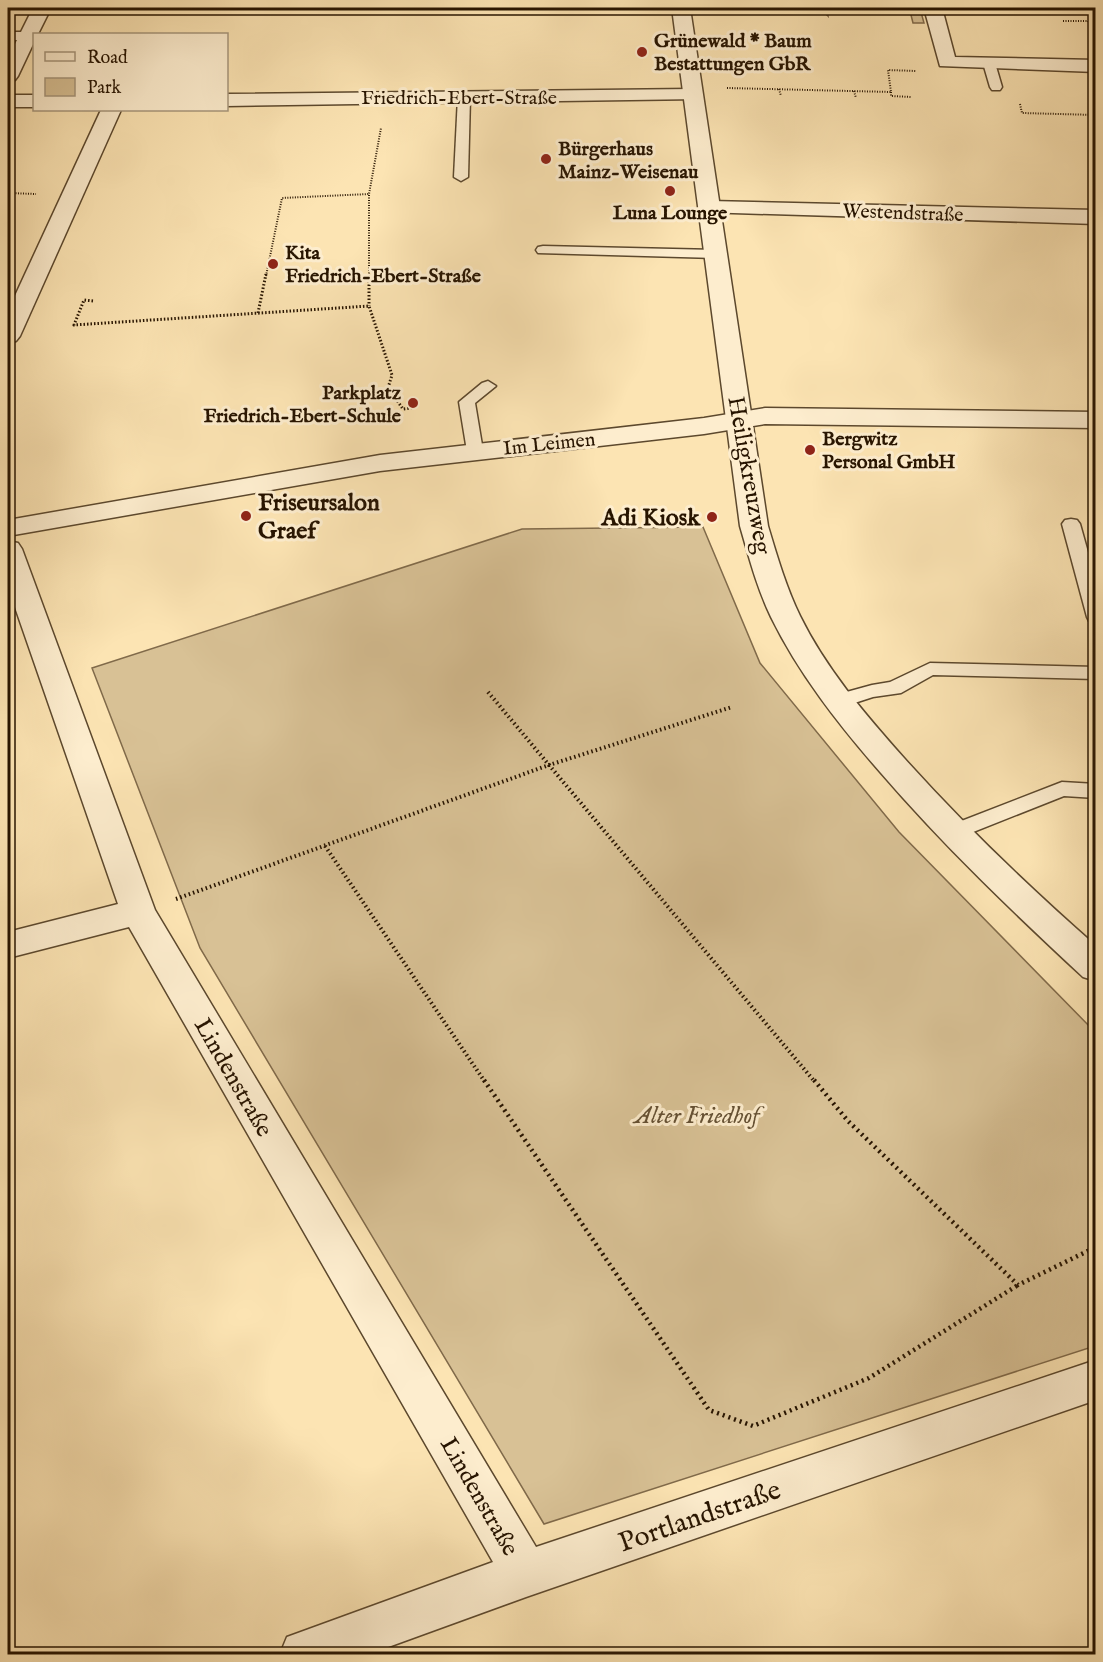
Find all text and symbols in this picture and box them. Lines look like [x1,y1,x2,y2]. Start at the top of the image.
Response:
place label: Grünewald * Baum Bestattungen GbR [654,29,812,77]
legend [33,33,228,111]
marker: Grünewald * Baum Bestattungen GbR [635,45,649,59]
text: Road [87,47,128,70]
text: Park [87,77,122,100]
street label: Friedrich-Ebert-Straße [361,86,557,111]
place label: Bürgerhaus Mainz-Weisenau [558,137,699,185]
marker: Bürgerhaus Mainz-Weisenau [539,152,553,166]
marker: Luna Lounge [663,184,677,198]
street label: Westendstraße [842,199,964,228]
place label: Luna Lounge [613,201,728,226]
place label: Kita Friedrich-Ebert-Straße [285,241,482,289]
marker: Kita Friedrich-Ebert-Straße [266,257,280,271]
place label: Parkplatz Friedrich-Ebert-Schule [203,381,402,429]
street label: Heiligkreuzweg [719,394,778,558]
marker: Parkplatz Friedrich-Ebert-Schule [406,396,420,410]
street label: Im Leimen [502,427,597,462]
place label: Bergwitz Personal GmbH [822,427,956,475]
marker: Bergwitz Personal GmbH [803,443,817,457]
place label: Friseursalon Graef [258,488,380,547]
place label: Adi Kiosk [600,503,701,534]
marker: Friseursalon Graef [239,509,253,523]
marker: Adi Kiosk [705,510,719,524]
street label: Lindenstraße [186,1013,279,1143]
park label: Alter Friedhof [631,1101,765,1132]
street label: Lindenstraße [432,1432,525,1562]
street label: Portlandstraße [614,1473,786,1561]

